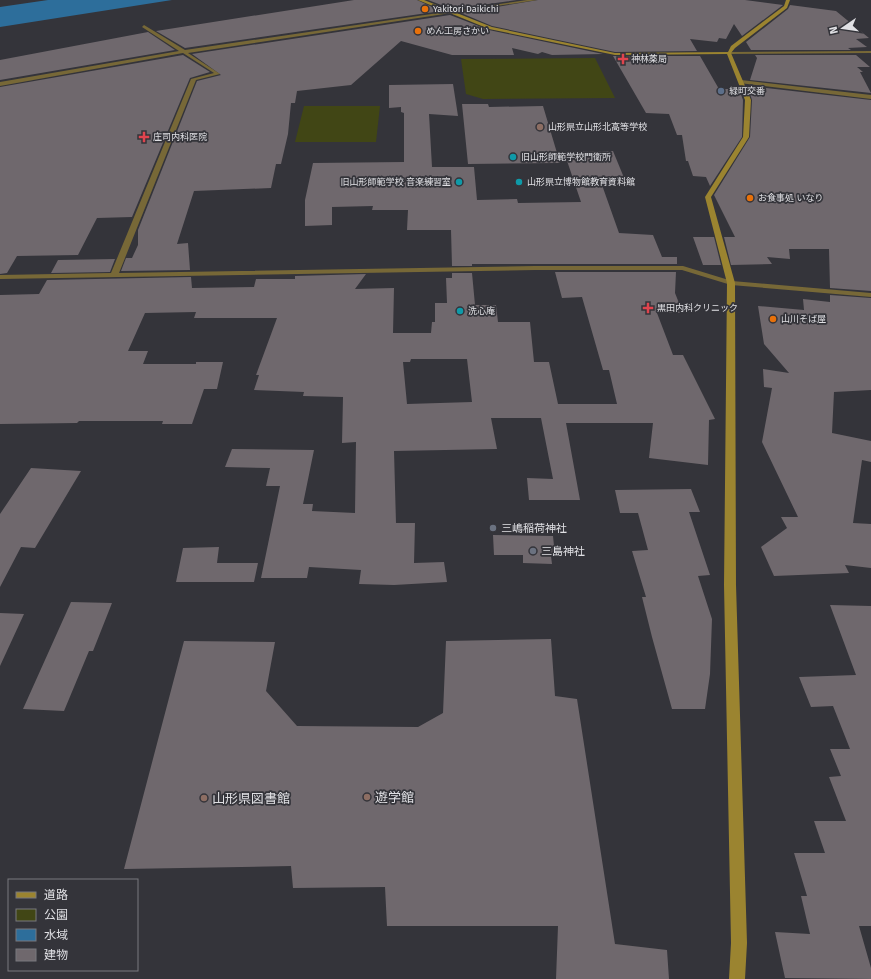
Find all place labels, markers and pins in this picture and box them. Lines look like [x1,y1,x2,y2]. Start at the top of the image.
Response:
marker: Yakitori Daikichi [420,4,430,14]
place label: Yakitori Daikichi [433,4,498,14]
marker: めん工房さかい [413,26,423,36]
place label: めん工房さかい [426,26,489,36]
marker: 神林薬局 [618,54,628,64]
place label: 神林薬局 [631,54,667,64]
marker: 緑町交番 [716,86,726,96]
place label: 緑町交番 [729,86,765,96]
marker: 山形県立山形北高等学校 [535,122,545,132]
place label: 山形県立山形北高等学校 [548,122,647,132]
marker: 庄司内科医院 [138,131,150,143]
place label: 庄司内科医院 [153,132,207,142]
marker: 旧山形師範学校門衛所 [508,152,518,162]
place label: 旧山形師範学校門衛所 [521,152,611,162]
place label: 山形県立博物館教育資料館 [527,176,635,187]
place label: 旧山形師範学校 音楽練習室 [341,177,451,187]
marker: 旧山形師範学校 音楽練習室 [454,177,464,187]
marker: 山形県立博物館教育資料館 [514,177,524,187]
marker: お食事処 いなり [745,193,755,203]
place label: お食事処 いなり [758,193,823,203]
marker: 黒田内科クリニック [642,302,654,314]
place label: 黒田内科クリニック [657,303,738,313]
marker: 洗心庵 [455,306,465,316]
place label: 洗心庵 [468,306,495,316]
marker: 山川そば屋 [768,314,778,324]
place label: 山川そば屋 [781,314,826,324]
place label: 三嶋稲荷神社 [501,522,567,535]
marker: 三嶋稲荷神社 [488,523,498,533]
place label: 三島神社 [541,545,585,558]
marker: 三島神社 [528,546,538,556]
place label: 遊学館 [375,790,414,805]
place label: 山形県図書館 [212,791,290,806]
marker: 遊学館 [362,792,372,802]
marker: 山形県図書館 [199,793,209,803]

